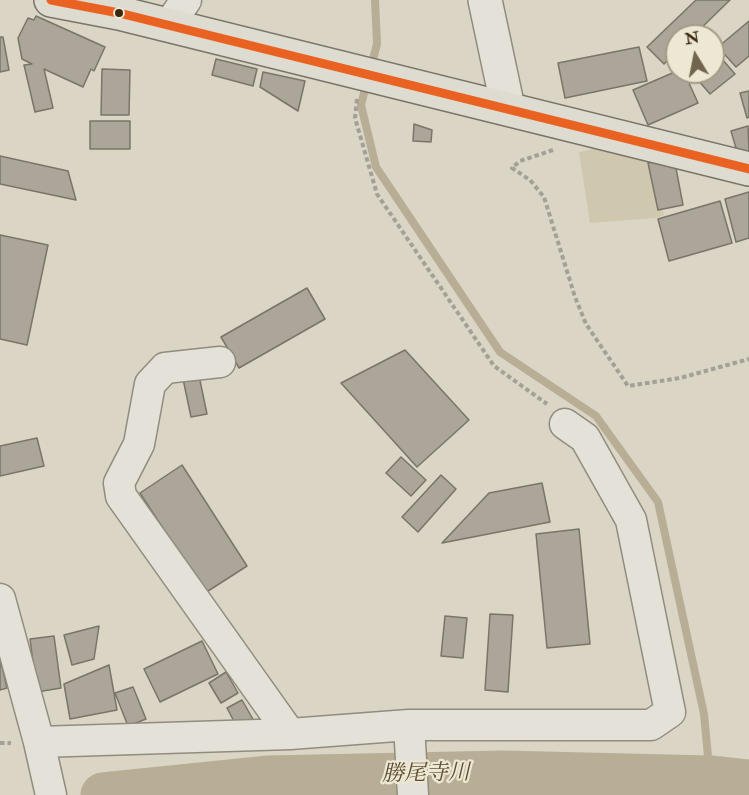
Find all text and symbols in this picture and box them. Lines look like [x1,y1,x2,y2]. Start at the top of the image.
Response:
unlabelled marker [113,7,125,19]
north arrow [665,24,725,84]
text: N [683,27,701,49]
water label: 勝尾寺川 [382,761,470,789]

